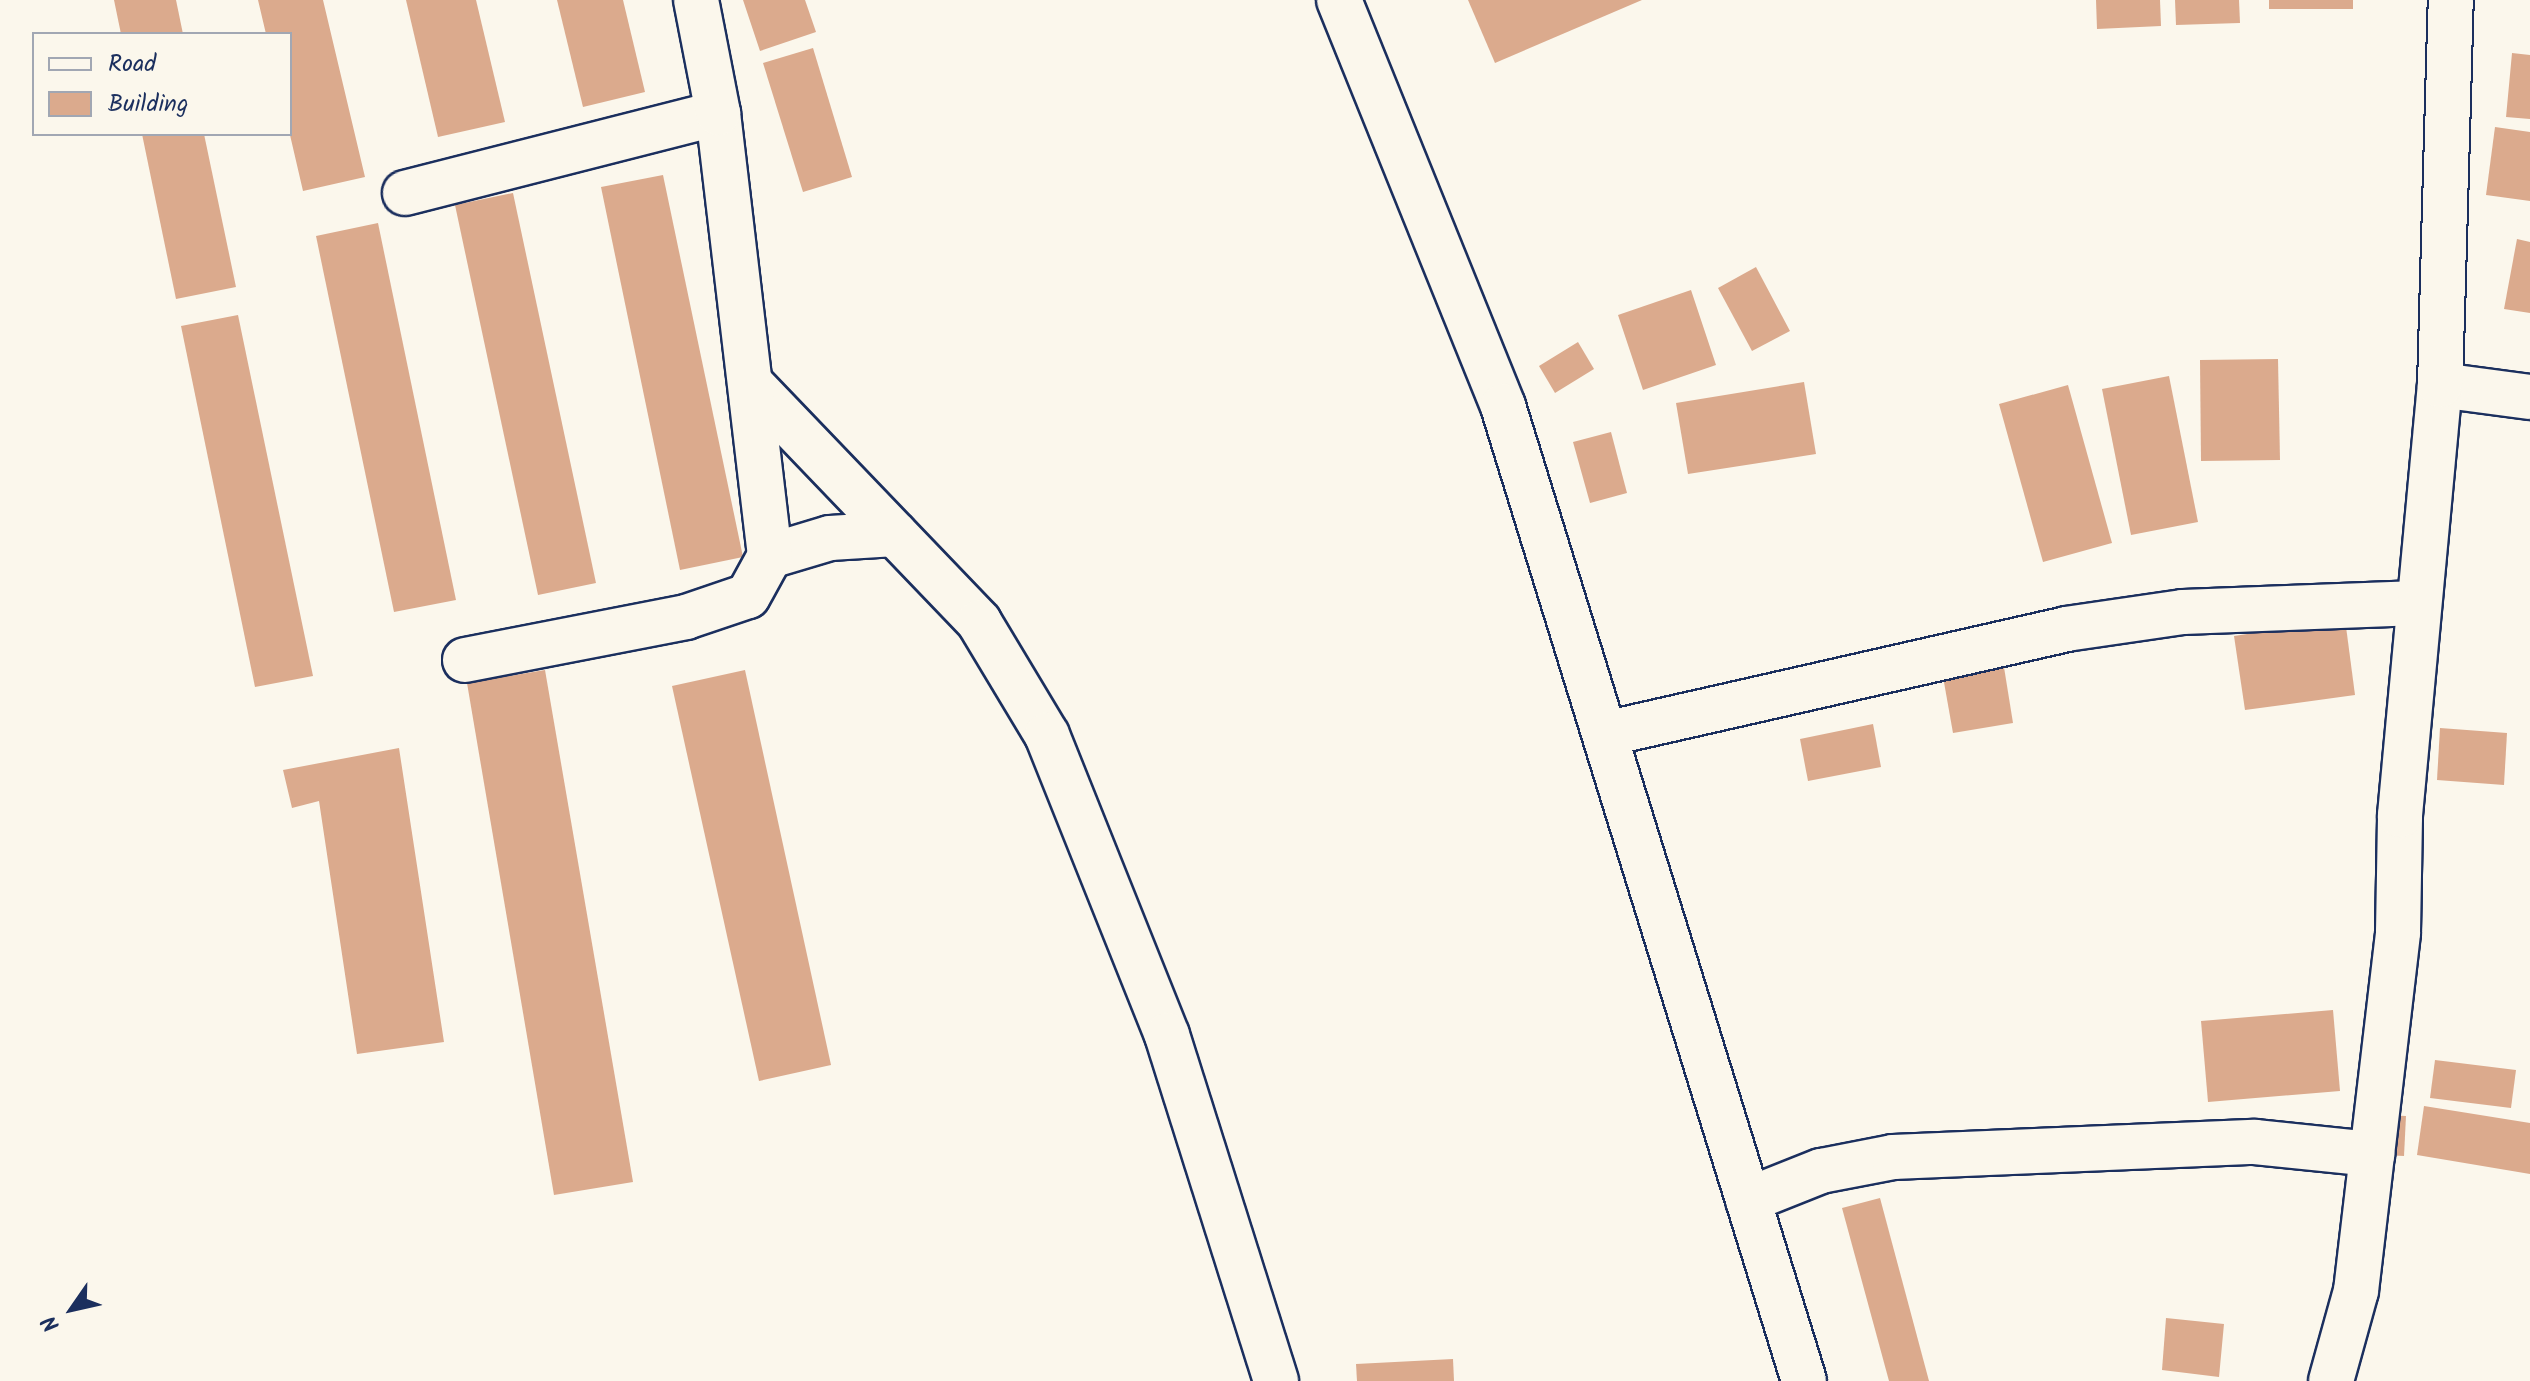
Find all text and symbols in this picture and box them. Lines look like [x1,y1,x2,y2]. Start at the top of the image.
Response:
legend [32,32,292,136]
text: Road [108,45,156,84]
text: Building [108,85,188,124]
north arrow [32,1269,112,1349]
text: N [33,1307,70,1338]

